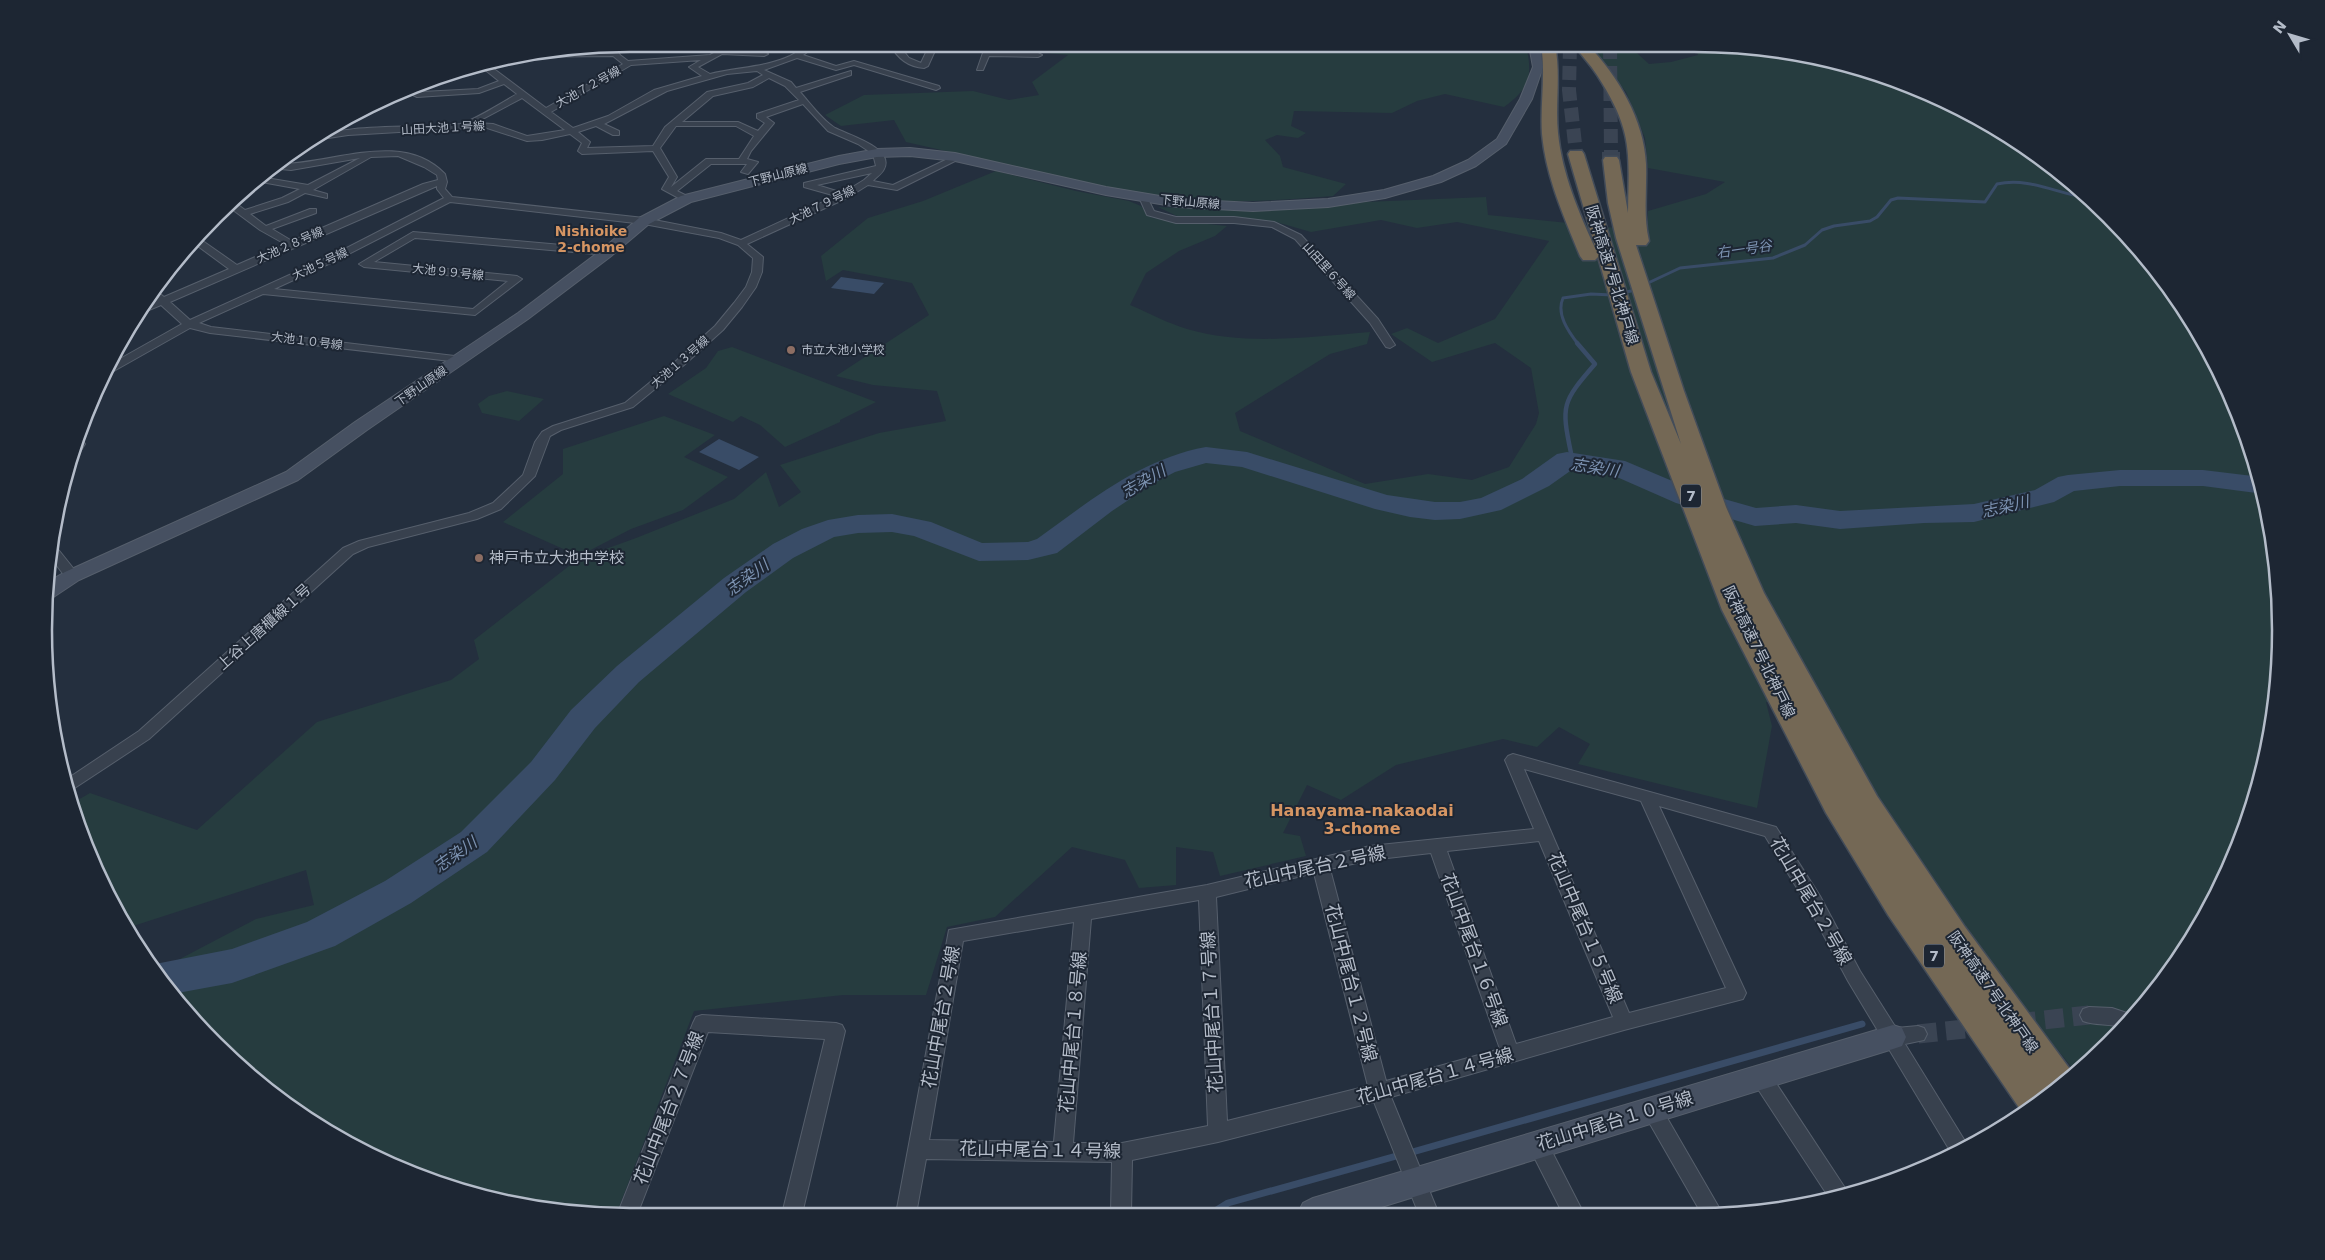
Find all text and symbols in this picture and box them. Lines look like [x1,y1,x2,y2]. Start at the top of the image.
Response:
north arrow [2265,10,2315,60]
text: N [2270,17,2290,37]
street label: 大池７２号線 [553,63,623,111]
street label: 山田大池１号線 [401,119,485,137]
street label: 下野山原線 [747,161,809,189]
street label: 大池７９号線 [787,183,857,227]
street label: 下野山原線 [1159,192,1221,212]
street label: 阪神高速7号北神戸線 [1582,203,1642,347]
district label: Nishioike 2-chome [555,223,627,255]
street label: 大池２８号線 [254,224,326,266]
water label: 右一号谷 [1715,237,1774,261]
street label: 山田里６号線 [1300,240,1358,302]
street label: 大池５号線 [290,245,350,283]
street label: 大池９９号線 [411,261,485,283]
street label: 大池１０号線 [270,330,344,352]
street label: 大池１３号線 [648,333,712,391]
place label: 市立大池小学校 [801,343,885,357]
marker: 市立大池小学校 [785,344,797,356]
street label: 下野山原線 [392,363,450,409]
water label: 志染川 [1570,454,1622,481]
water label: 志染川 [1118,460,1171,502]
road number: 7 [1681,484,1701,508]
water label: 志染川 [1980,491,2033,521]
place label: 神戸市立大池中学校 [489,549,624,567]
marker: 神戸市立大池中学校 [473,552,485,564]
water label: 志染川 [722,554,774,599]
street label: 上谷上唐櫃線１号 [213,580,315,674]
street label: 阪神高速7号北神戸線 [1719,583,1799,721]
district label: Hanayama-nakaodai 3-chome [1270,801,1454,838]
water label: 志染川 [430,832,482,876]
street label: 花山中尾台２号線 [1766,833,1857,968]
street label: 花山中尾台２号線 [1242,841,1388,892]
street label: 花山中尾台１５号線 [1544,849,1627,1006]
street label: 花山中尾台１６号線 [1437,870,1512,1030]
street label: 花山中尾台１２号線 [1322,902,1381,1064]
street label: 阪神高速7号北神戸線 [1944,928,2042,1056]
street label: 花山中尾台１７号線 [1197,931,1226,1093]
street label: 花山中尾台２号線 [918,944,963,1090]
road number: 7 [1924,944,1944,968]
street label: 花山中尾台１８号線 [1055,950,1090,1114]
street label: 花山中尾台２７号線 [630,1028,707,1187]
street label: 花山中尾台１４号線 [1354,1043,1516,1108]
street label: 花山中尾台１０号線 [1534,1087,1695,1154]
street label: 花山中尾台１４号線 [959,1138,1121,1161]

